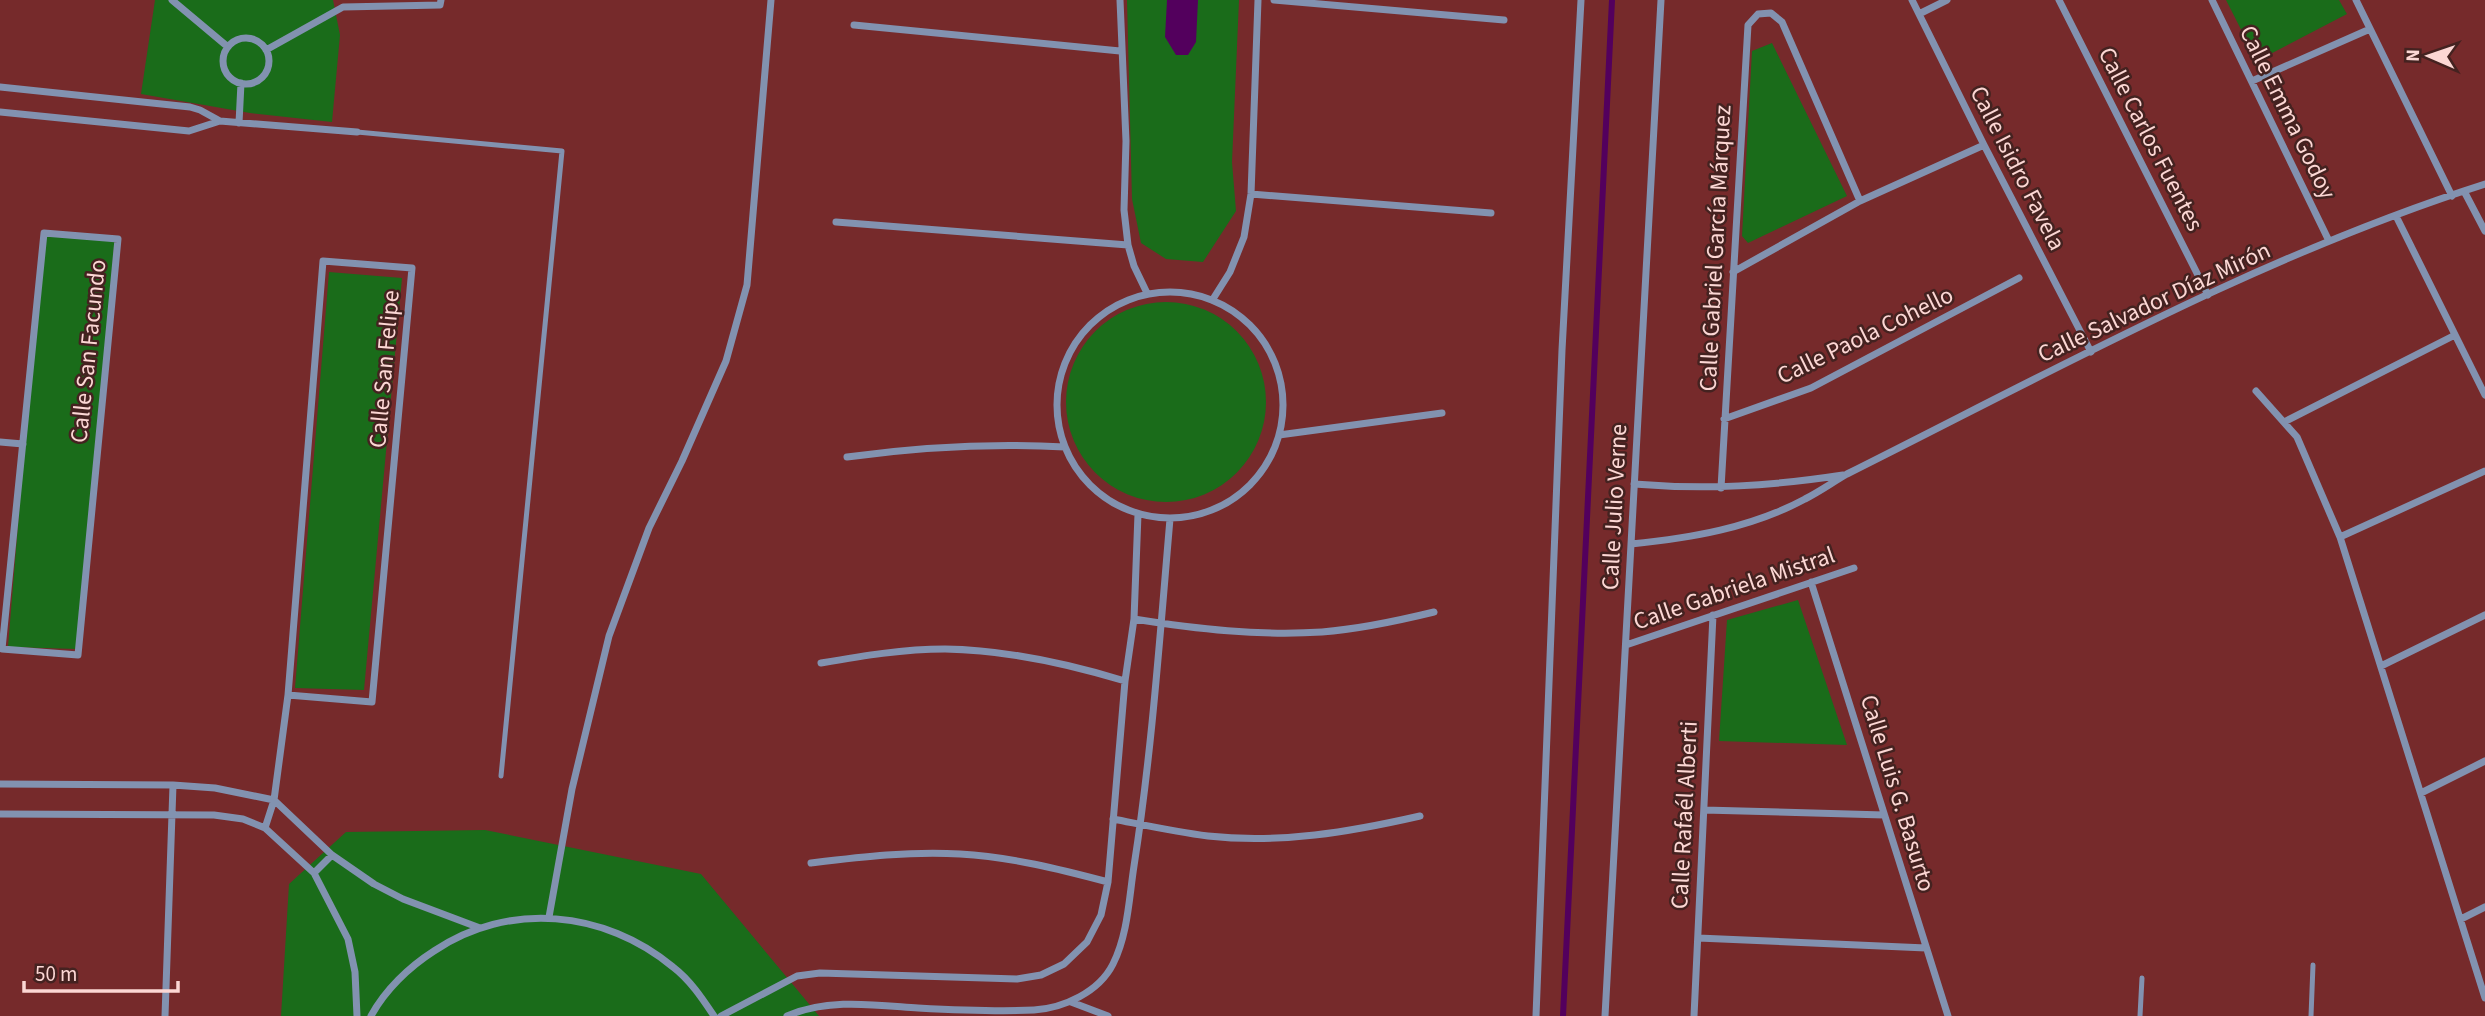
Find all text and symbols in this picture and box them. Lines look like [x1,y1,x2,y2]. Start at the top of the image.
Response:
street label: Calle Emma Godoy [2230,19,2345,205]
north arrow [2394,21,2464,91]
street label: Calle Carlos Fuentes [2089,41,2212,237]
text: N [2400,49,2427,62]
street label: Calle Isidro Favela [1961,80,2074,257]
street label: Calle Gabriel García Márquez [1691,104,1740,392]
street label: Calle Salvador Díaz Mirón [2032,233,2276,372]
street label: Calle San Facundo [61,258,116,444]
street label: Calle Paola Cohello [1771,278,1959,393]
street label: Calle San Felipe [360,289,409,449]
street label: Calle Julio Verne [1593,423,1636,591]
street label: Calle Gabriela Mistral [1629,538,1840,639]
street label: Calle Luis G. Basurto [1851,690,1944,896]
street label: Calle Rafaél Alberti [1662,720,1707,910]
scale bar [24,950,178,994]
text: 50 m [35,959,77,989]

